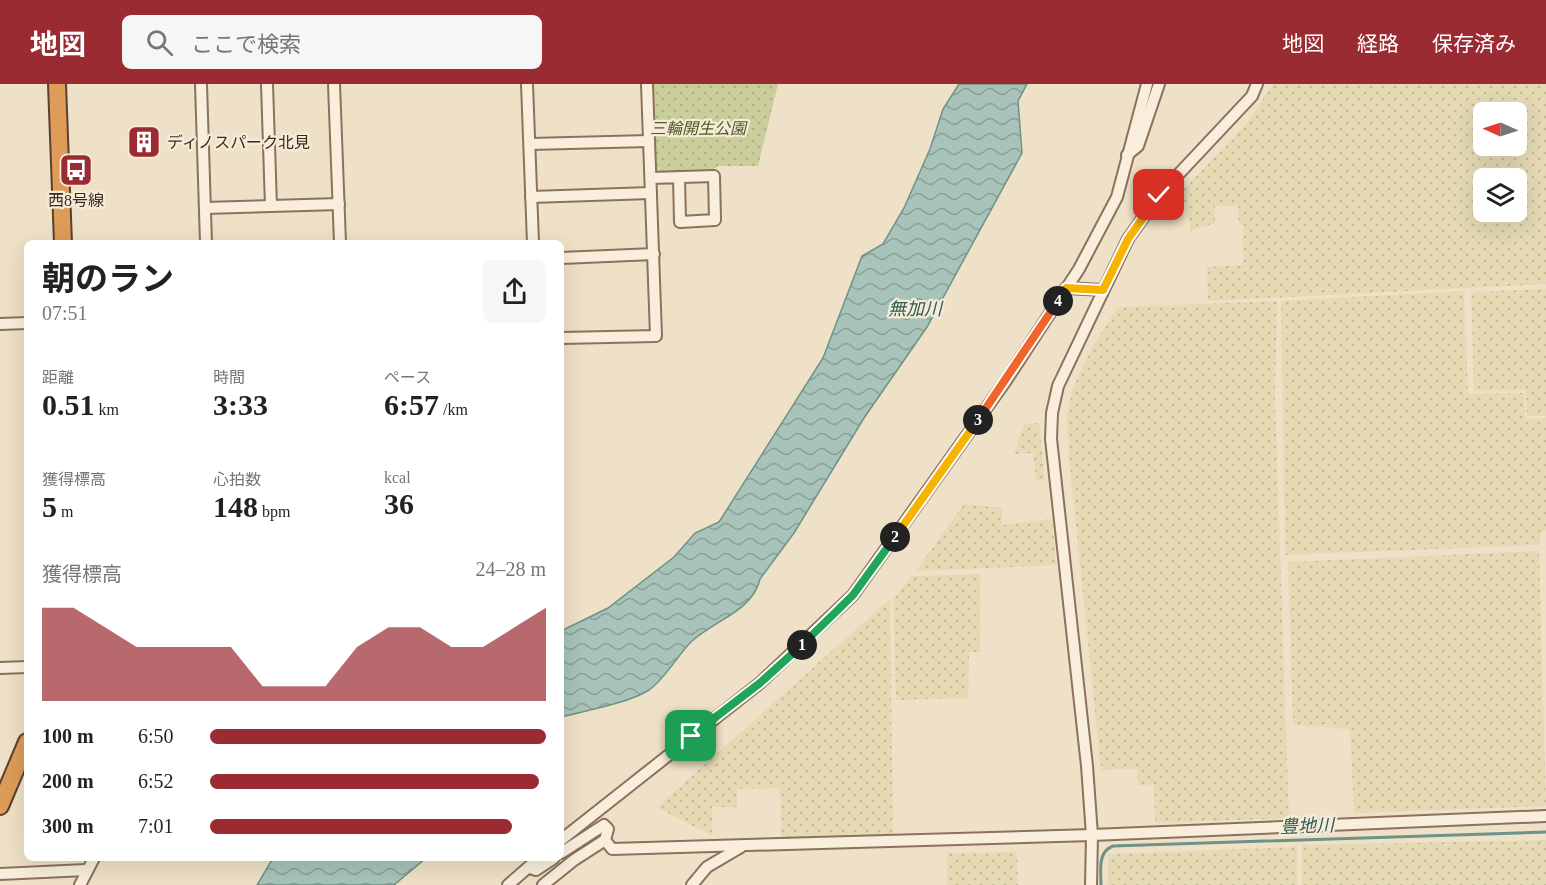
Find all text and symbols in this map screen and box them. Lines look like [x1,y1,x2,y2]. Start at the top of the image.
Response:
search box [122,15,542,69]
icon: search [143,26,176,59]
text: 地図 [30,29,86,60]
text: ここで検索 [191,32,301,57]
text: 地図 [1282,32,1324,56]
text: 経路 [1357,32,1399,56]
text: 保存済み [1432,32,1516,56]
north arrow [1473,102,1527,156]
map controls [1473,102,1527,222]
park label: 三輪開生公園 [650,120,748,137]
building icon: ディノスパーク北見 [126,124,162,160]
place label: ディノスパーク北見 [167,134,310,151]
bus stop icon: 西8号線 [58,152,94,188]
button: layers [1473,168,1527,222]
pin [1133,169,1184,220]
icon: check [1142,178,1175,211]
place label: 西8号線 [48,192,104,209]
button: share [483,260,546,323]
text: 朝のラン [42,261,174,297]
pin: 4 [1043,286,1073,316]
text: 4 [1054,292,1062,309]
water label: 無加川 [888,299,944,319]
text: 07:51 [42,302,88,324]
text: 距離 [42,369,74,386]
text: 時間 [213,369,245,386]
text: ペース [384,369,431,386]
text: 0.51 [42,388,95,421]
text: 3:33 [213,388,268,421]
text: 6:57 [384,388,439,421]
text: km [95,401,119,418]
text: /km [439,401,468,418]
pin: 3 [963,405,993,435]
text: 3 [974,411,982,428]
text: kcal [384,469,411,486]
text: 獲得標高 [42,471,106,488]
text: 心拍数 [213,471,261,488]
text: 36 [384,487,414,520]
text: 5 [42,490,57,523]
text: 148 [213,490,258,523]
text: m [57,503,73,520]
text: bpm [258,503,290,520]
pin: 2 [880,522,910,552]
text: 2 [891,528,899,545]
text: 24–28 m [475,558,546,580]
text: 獲得標高 [42,563,122,585]
pin: 1 [787,630,817,660]
text: 1 [798,636,806,653]
pin [665,710,716,761]
icon: arrive [674,719,707,752]
text: 100 m [42,725,94,747]
text: 6:50 [138,725,174,747]
text: 200 m [42,770,94,792]
text: 6:52 [138,770,174,792]
text: 300 m [42,815,94,837]
text: 7:01 [138,815,174,837]
water label: 豊地川 [1280,815,1336,837]

